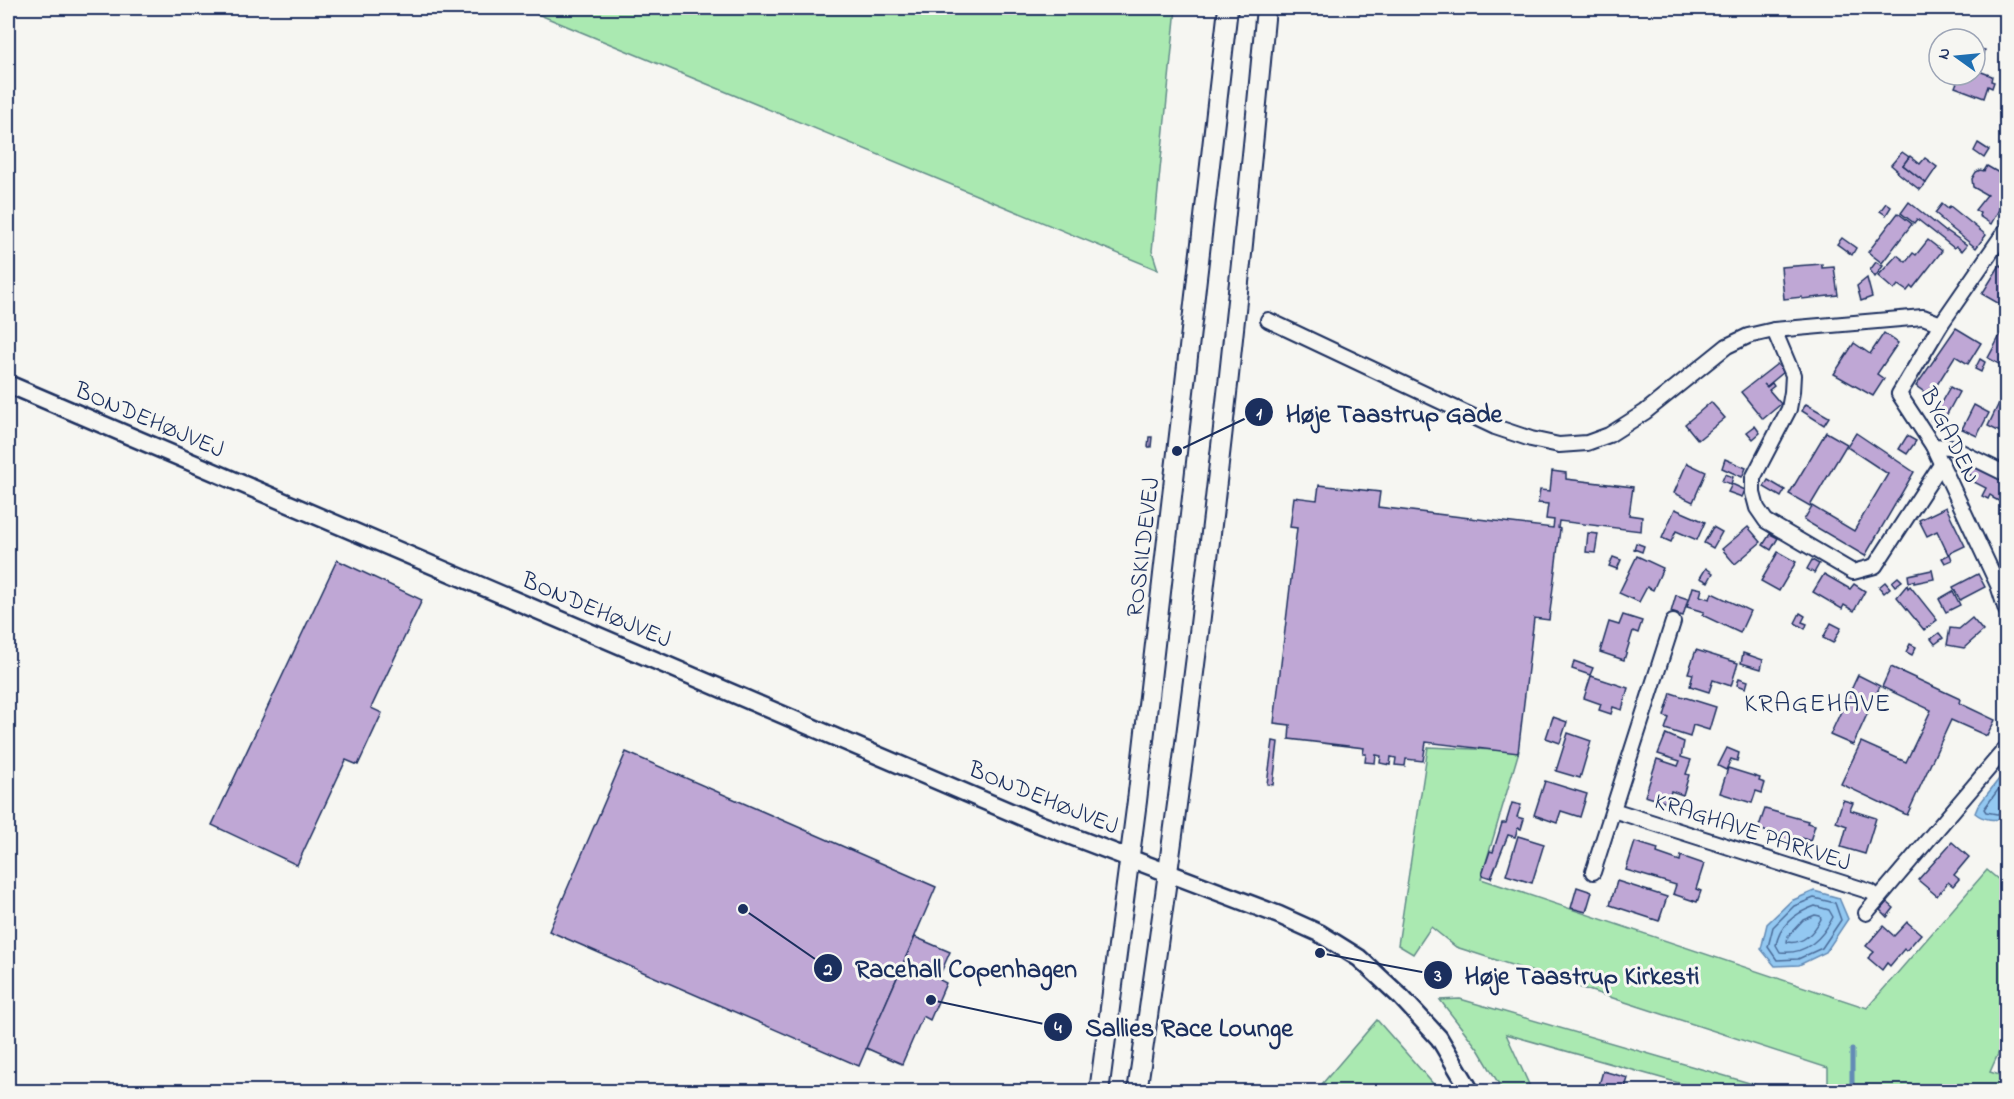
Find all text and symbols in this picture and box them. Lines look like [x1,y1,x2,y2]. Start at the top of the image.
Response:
north arrow [1927,27,1987,87]
text: N [1931,45,1957,62]
street label: BONDEHØJVEJ [68,374,229,469]
street label: BYGADEN [1909,381,1988,490]
callout: Høje Taastrup Gade [1244,390,1514,434]
text: Høje Taastrup Gade [1286,397,1504,435]
text: 1 [1256,402,1262,428]
street label: ROSKILDEVEJ [1119,475,1170,619]
street label: BONDEHØJVEJ [515,564,676,659]
district label: KRAGEHAVE [1744,686,1892,724]
street label: BONDEHØJVEJ [962,753,1123,845]
street label: KRAGHAVE PARKVEJ [1649,785,1855,882]
callout: Racehall Copenhagen [813,946,1089,990]
text: Racehall Copenhagen [855,952,1077,991]
callout: Høje Taastrup Kirkesti [1423,953,1712,997]
text: 2 [823,958,833,984]
text: Høje Taastrup Kirkesti [1465,959,1699,997]
text: 3 [1433,964,1442,990]
callout: Sallies Race Lounge [1043,1005,1305,1049]
text: Sallies Race Lounge [1085,1011,1294,1050]
text: 4 [1054,1016,1062,1042]

